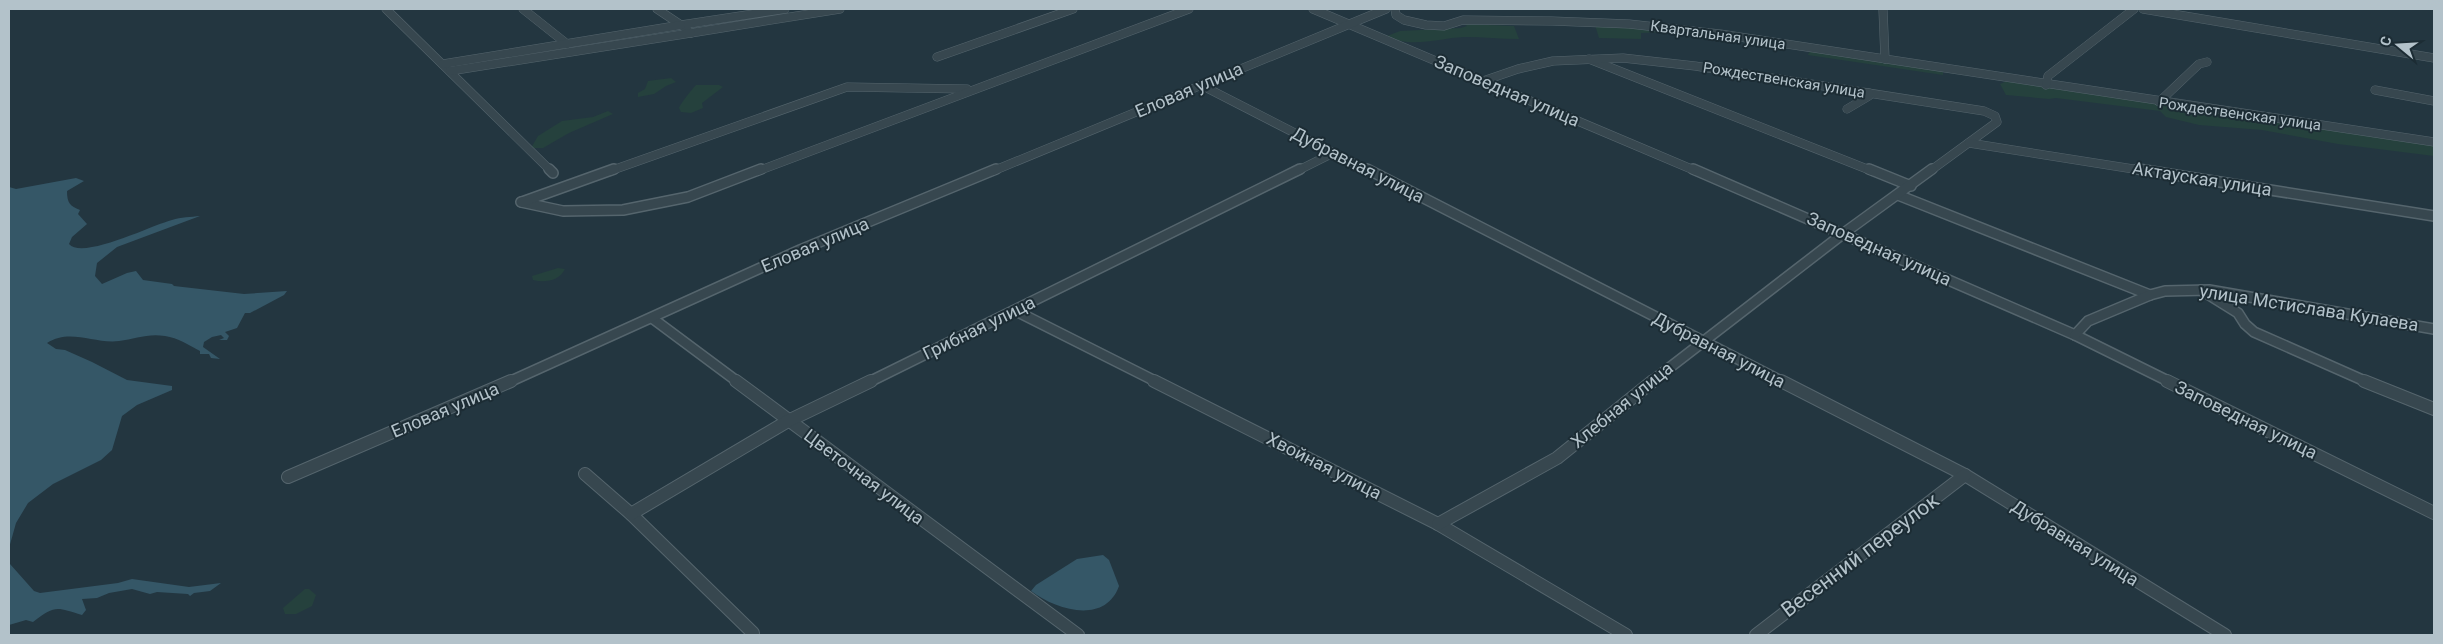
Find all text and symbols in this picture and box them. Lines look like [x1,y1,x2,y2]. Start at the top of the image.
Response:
street label: Квартальная улица [1649,17,1787,53]
north arrow [2373,20,2423,70]
text: С [2377,34,2395,48]
street label: Заповедная улица [1431,50,1583,131]
street label: Еловая улица [1132,57,1246,122]
street label: Рождественская улица [1702,58,1866,102]
street label: Рождественская улица [2158,94,2322,134]
street label: Дубравная улица [1288,122,1428,207]
street label: Актауская улица [2131,157,2273,200]
street label: Заповедная улица [1804,207,1955,290]
street label: Еловая улица [758,212,872,277]
street label: улица Мстислава Кулаева [2198,280,2420,335]
street label: Грибная улица [919,291,1038,364]
street label: Дубравная улица [1649,307,1789,392]
street label: Хлебная улица [1566,357,1677,452]
street label: Заповедная улица [2172,376,2321,463]
street label: Еловая улица [388,377,502,442]
street label: Цветочная улица [800,425,929,529]
street label: Хвойная улица [1263,428,1385,504]
street label: Весенний переулок [1776,488,1944,622]
street label: Дубравная улица [2008,495,2143,590]

